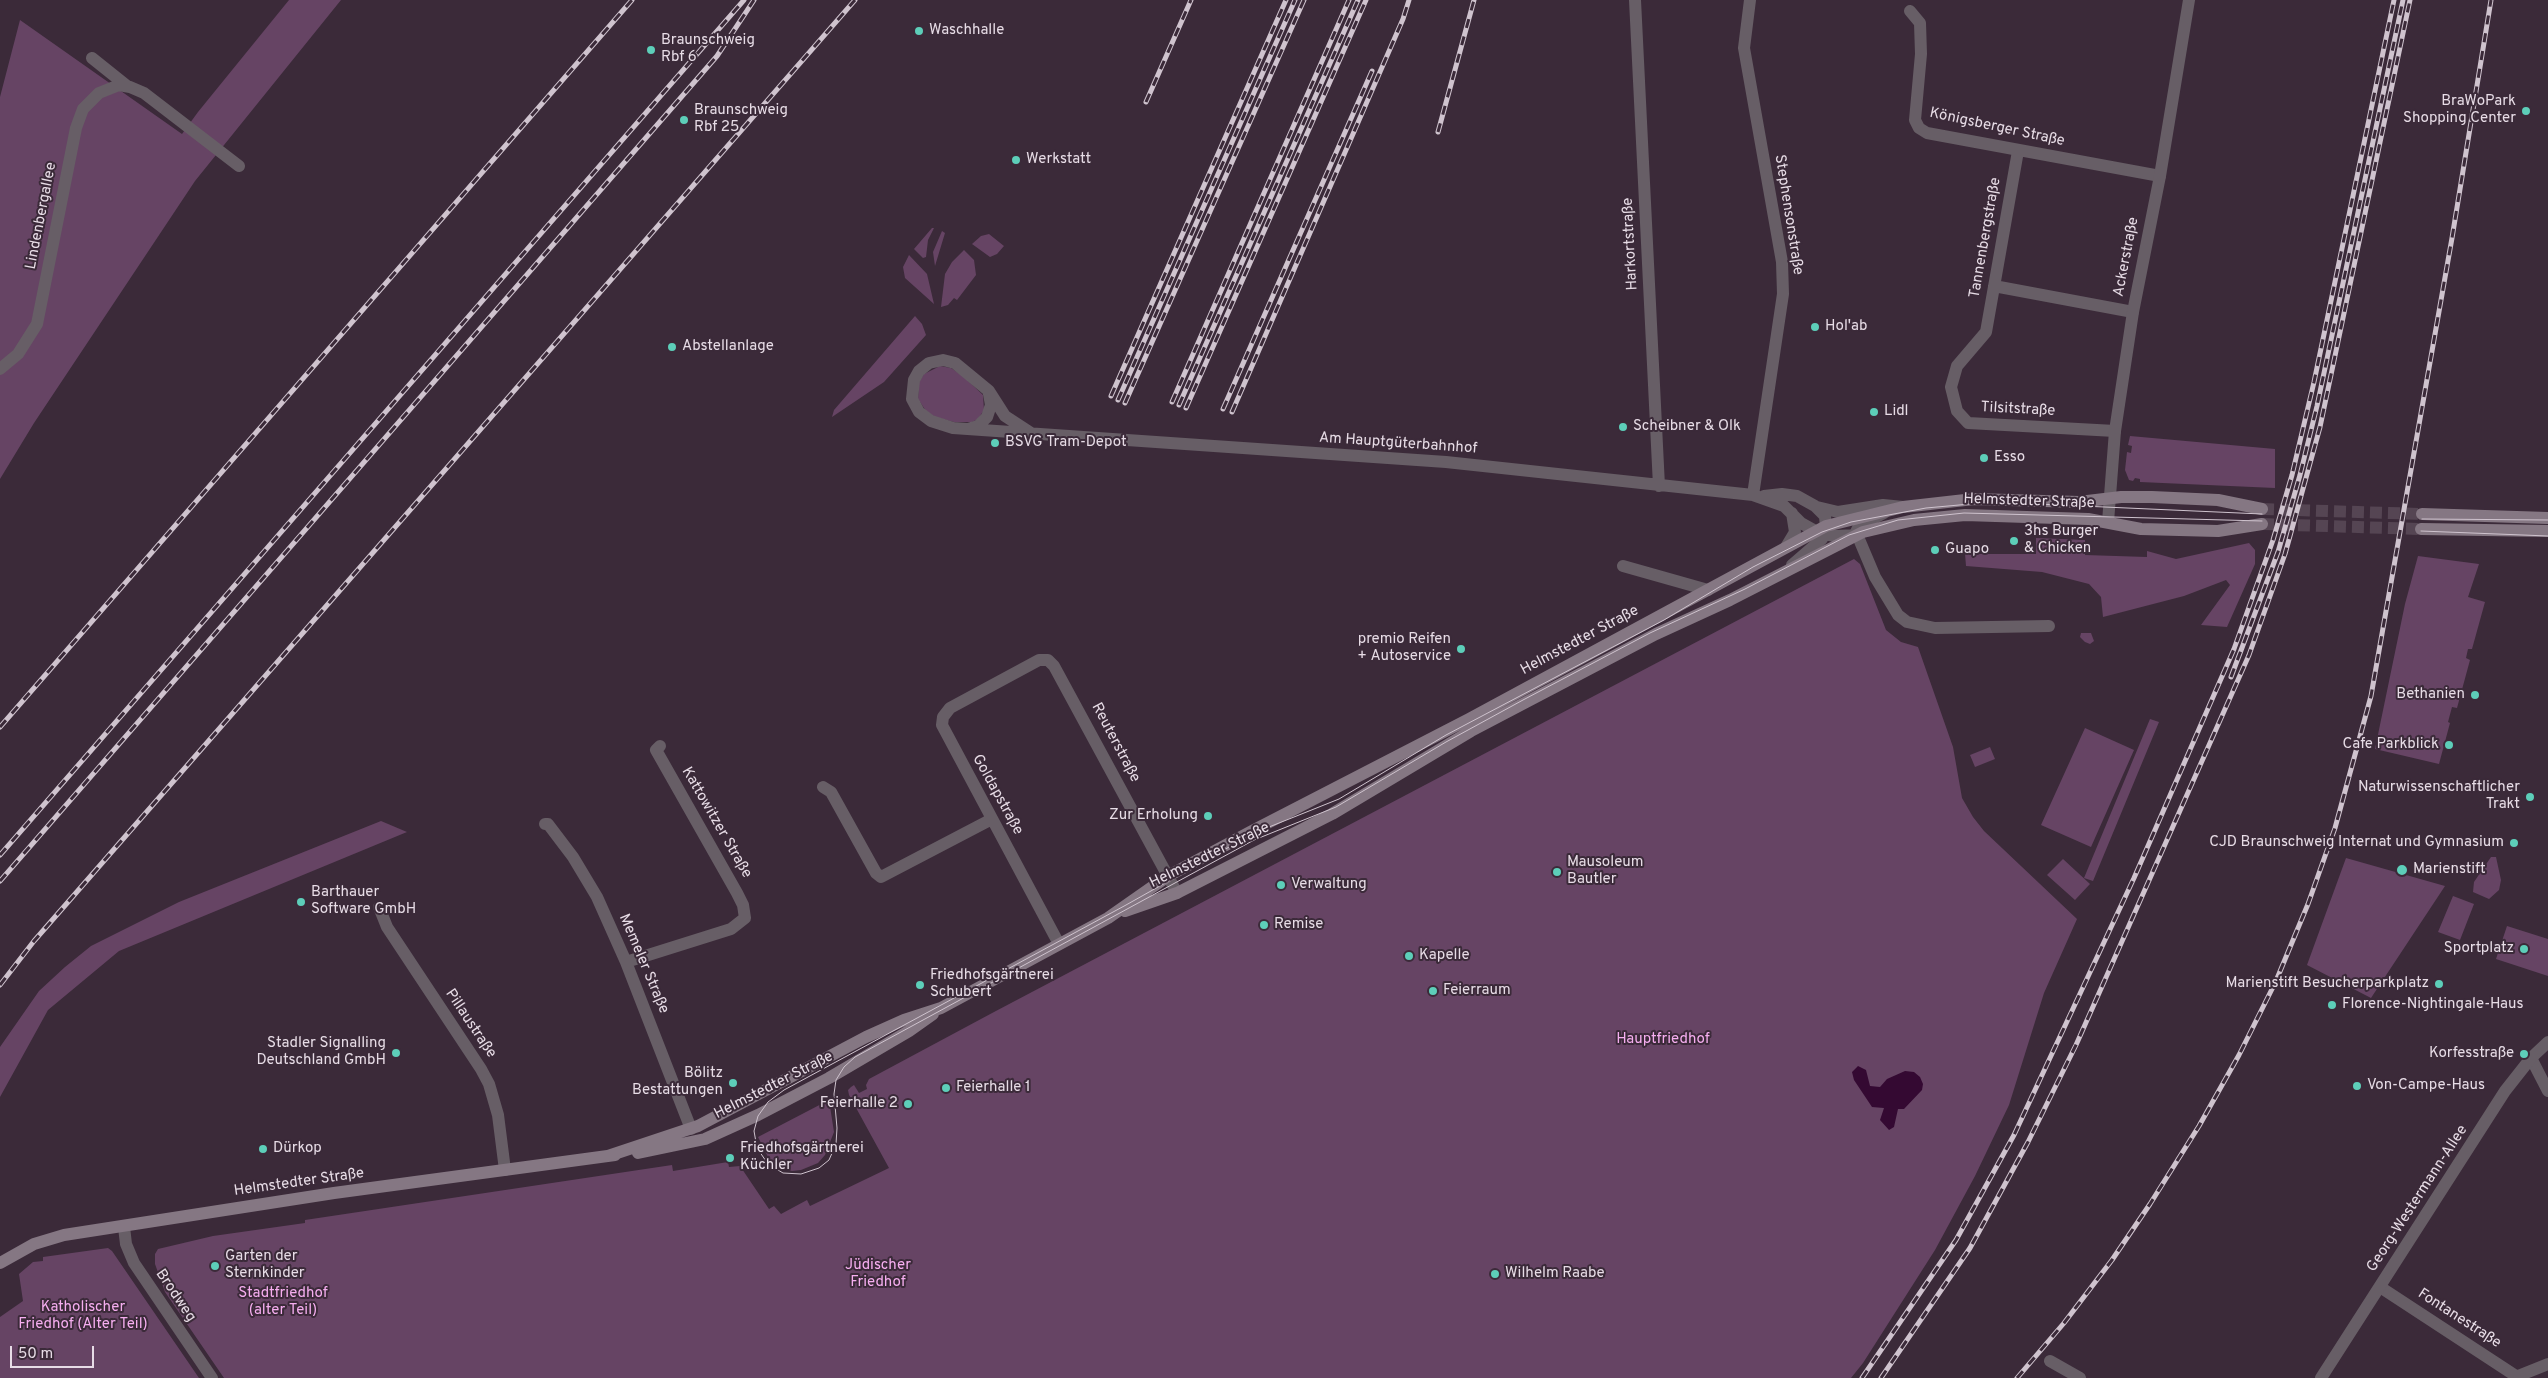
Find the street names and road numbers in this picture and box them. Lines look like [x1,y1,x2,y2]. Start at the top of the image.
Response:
street label: Königsberger Straße [1928,105,2066,151]
street label: Stephensonstraße [1770,153,1806,277]
street label: Lindenbergallee [23,161,61,271]
street label: Tannenbergstraße [1967,176,2005,300]
street label: Harkortstraße [1620,197,1642,291]
street label: Ackerstraße [2110,216,2144,298]
street label: Tilsitstraße [1980,399,2056,421]
street label: Am Hauptgüterbahnhof [1318,429,1478,459]
street label: Helmstedter Straße [1963,491,2095,513]
street label: Helmstedter Straße [1518,602,1642,680]
street label: Reuterstraße [1087,700,1143,786]
street label: Goldapstraße [968,752,1026,838]
street label: Kattowitzer Straße [677,764,755,882]
street label: Helmstedter Straße [1147,819,1273,893]
street label: Memeler Straße [614,911,672,1017]
street label: Pillaustraße [440,986,500,1062]
street label: Helmstedter Straße [711,1048,837,1124]
street label: Georg-Westermann-Allee [2364,1122,2472,1276]
street label: Helmstedter Straße [233,1165,365,1201]
street label: Brodweg [151,1266,199,1326]
street label: Fontanestraße [2414,1285,2504,1353]

